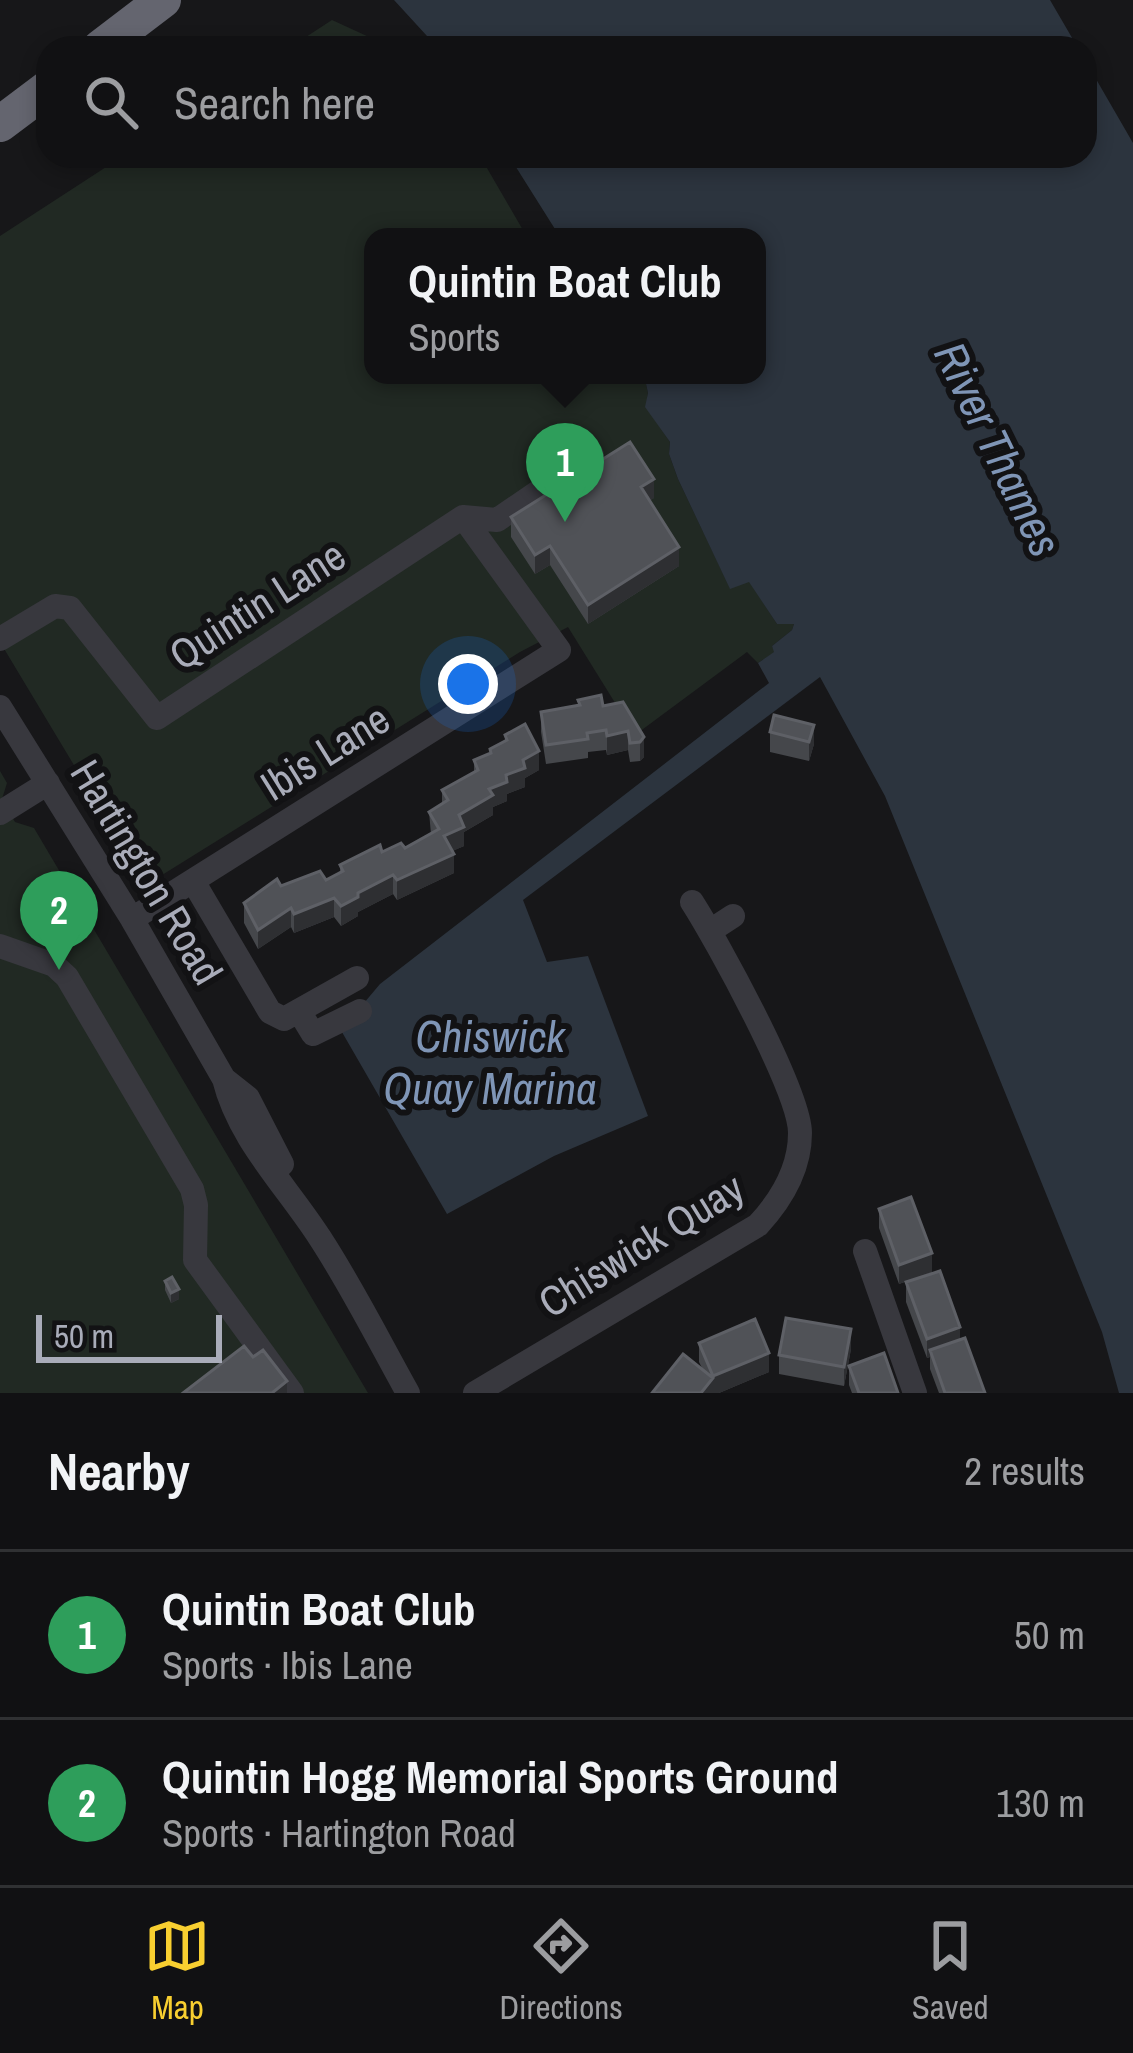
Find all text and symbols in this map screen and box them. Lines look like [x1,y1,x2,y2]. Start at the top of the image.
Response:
search box [36,36,1097,168]
icon: search [78,69,144,135]
text: Search here [174,72,375,133]
popup [364,228,766,384]
text: Quintin Boat Club [408,250,722,311]
text: Sports [408,311,501,363]
water label: River Thames [920,332,1076,566]
pin: 1 [526,423,604,522]
street label: Quintin Lane [158,527,356,683]
your location [438,654,498,714]
street label: Ibis Lane [250,691,400,813]
street label: Hartington Road [58,749,236,995]
pin: 2 [20,871,98,970]
water label: Chiswick Quay Marina [383,1005,597,1118]
street label: Chiswick Quay [528,1160,754,1330]
scale bar [36,1309,222,1362]
text: 50 m [54,1314,114,1358]
text: Nearby [48,1437,190,1506]
text: 2 results [964,1445,1085,1497]
text: Quintin Boat Club [162,1578,476,1639]
text: 1 [78,1609,96,1661]
text: 50 m [1014,1609,1085,1661]
text: Sports · Ibis Lane [162,1639,413,1691]
text: Quintin Hogg Memorial Sports Ground [162,1746,839,1807]
text: 2 [78,1777,96,1829]
text: 130 m [996,1777,1085,1829]
text: Sports · Hartington Road [162,1807,516,1859]
tab: Map [144,1913,210,2029]
tab: Directions [499,1913,623,2029]
tab: Saved [912,1913,988,2029]

